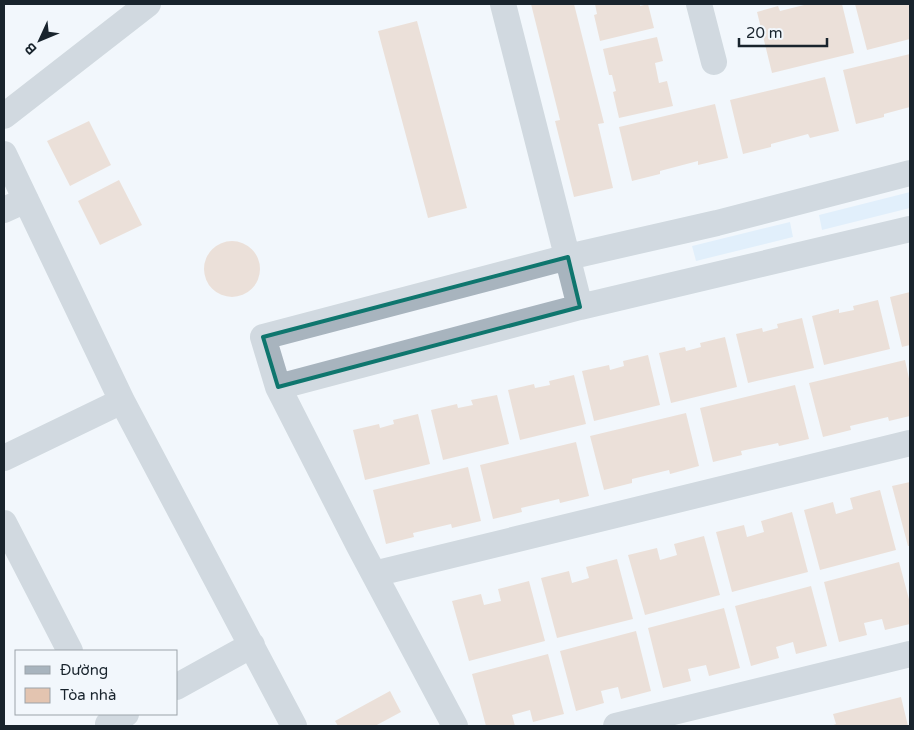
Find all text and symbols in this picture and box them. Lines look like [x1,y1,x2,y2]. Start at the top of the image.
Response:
north arrow [15,15,65,65]
scale bar [739,15,826,47]
text: 20 m [746,24,783,42]
text: B [21,39,40,58]
legend [15,650,178,715]
text: Đường [60,661,108,679]
text: Tòa nhà [60,686,116,704]

